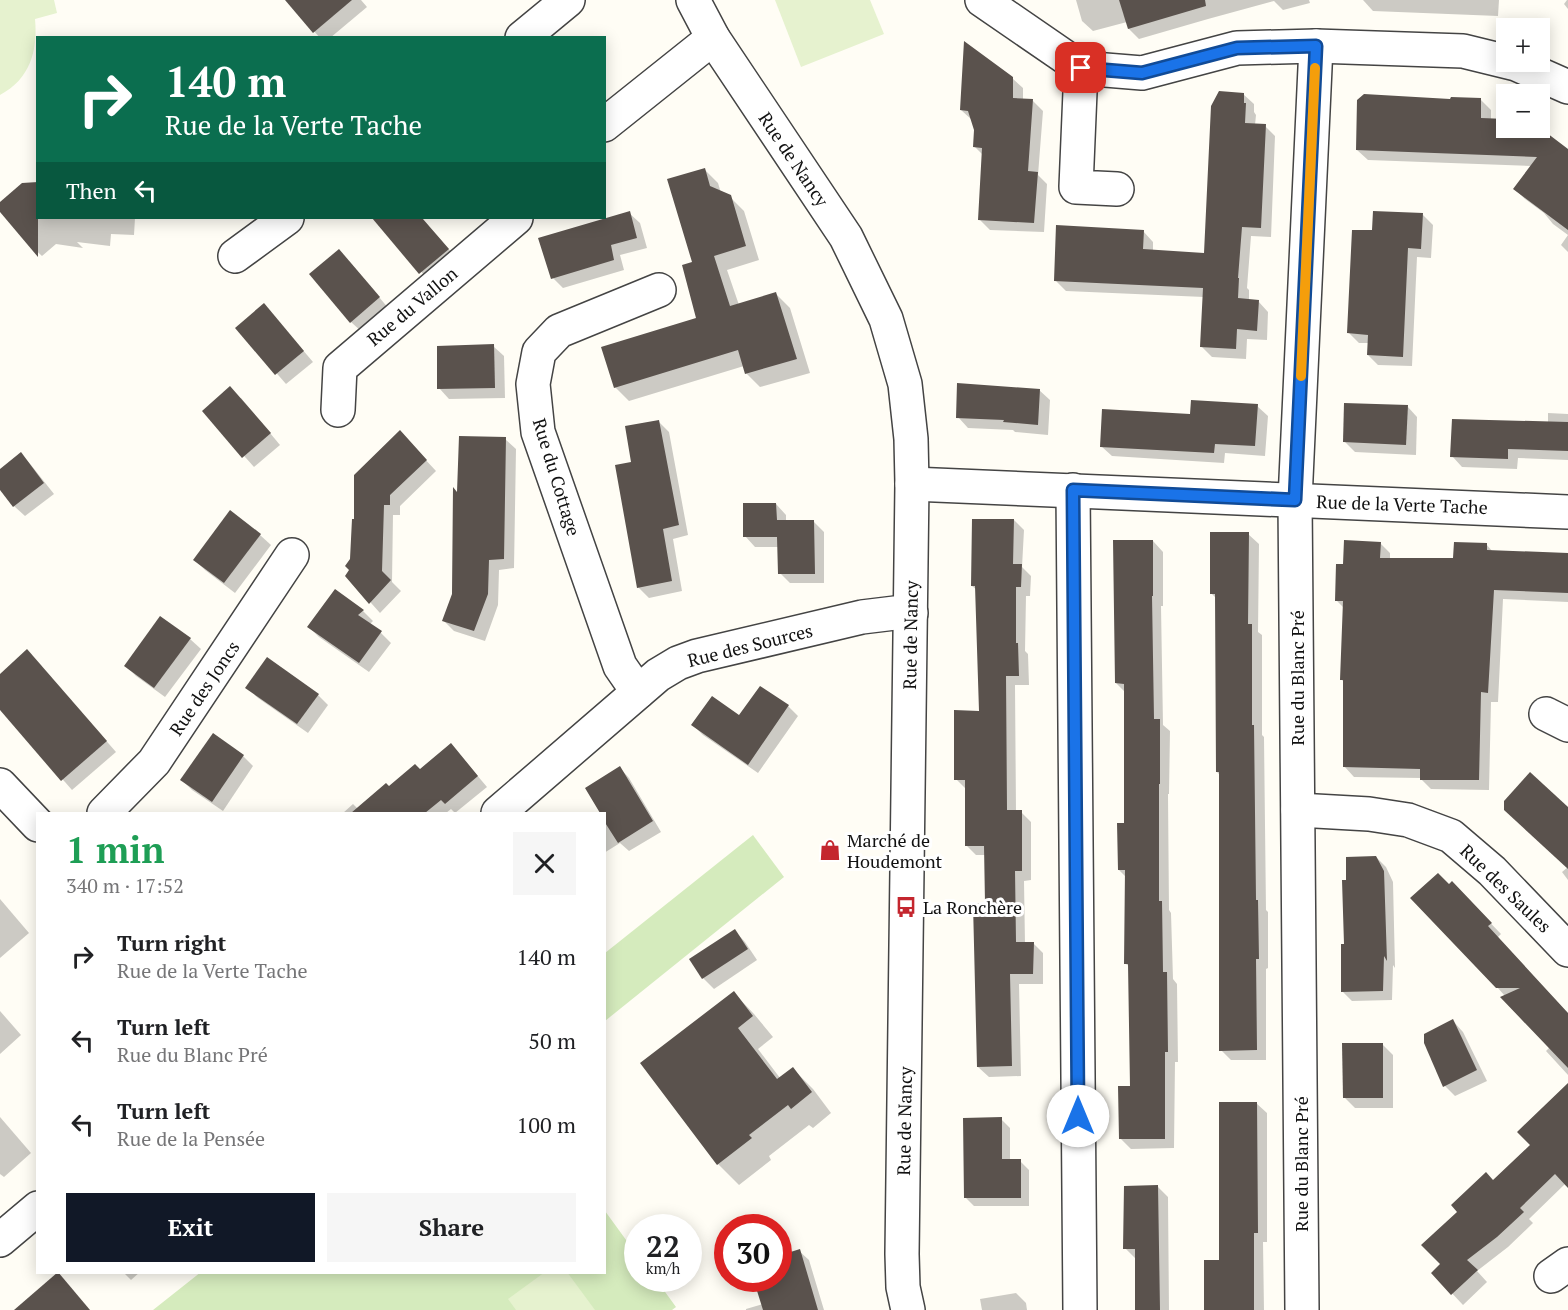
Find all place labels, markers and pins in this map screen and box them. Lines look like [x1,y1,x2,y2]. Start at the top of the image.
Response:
pin [1055,42,1106,93]
place label: Marché de Houdemont [847,828,943,873]
shop icon: Marché de Houdemont [818,838,842,862]
bus stop icon: La Ronchère [894,895,918,919]
place label: La Ronchère [923,895,1022,919]

